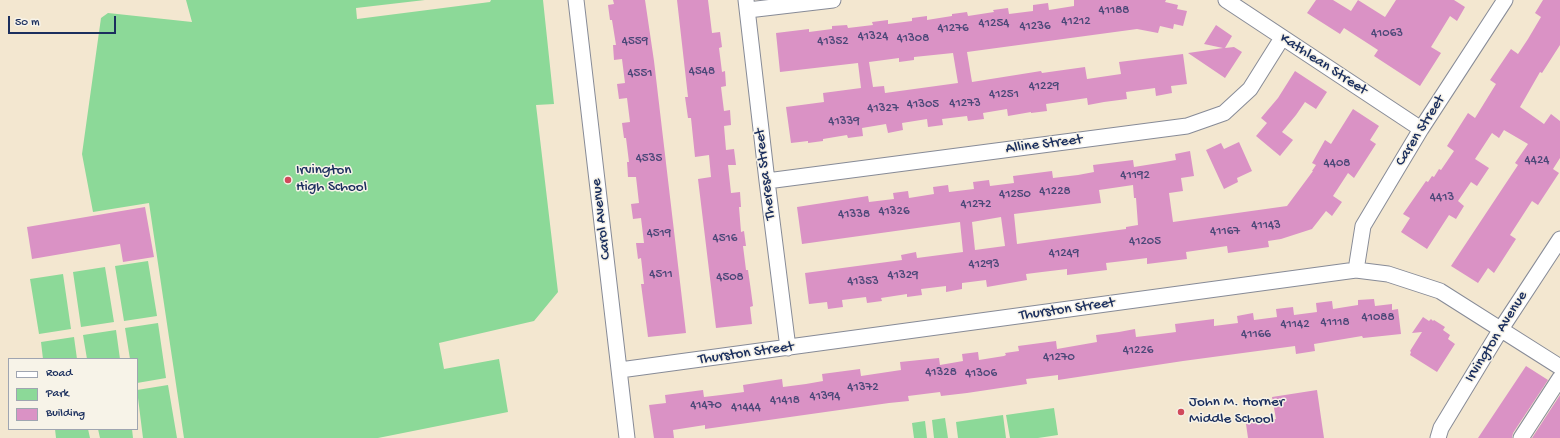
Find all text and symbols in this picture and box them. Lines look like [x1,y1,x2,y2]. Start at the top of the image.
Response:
house number: 41188 [1099,3,1129,19]
scale bar [10,8,118,34]
house number: 41212 [1061,14,1091,30]
text: 50 m [15,16,40,30]
house number: 41254 [979,16,1009,32]
house number: 41236 [1019,19,1051,35]
house number: 41276 [937,21,969,37]
house number: 41063 [1371,26,1403,42]
house number: 41324 [858,29,888,45]
street label: Kathlean Street [1276,30,1370,100]
house number: 41308 [897,31,929,47]
house number: 4559 [622,34,648,50]
house number: 41352 [817,34,849,50]
house number: 4548 [689,64,715,80]
house number: 4551 [627,66,653,82]
house number: 41229 [1029,79,1059,95]
house number: 41251 [989,87,1019,103]
street label: Caren Street [1392,92,1450,170]
house number: 41273 [949,96,981,112]
house number: 41305 [907,97,939,113]
house number: 41327 [867,101,899,117]
house number: 41339 [828,114,860,130]
street label: Theresa Street [751,127,781,221]
street label: Alline Street [1005,131,1083,159]
house number: 4535 [636,151,662,167]
house number: 4424 [1525,153,1549,169]
house number: 4408 [1324,156,1350,172]
place label: Irvington High School [296,162,367,197]
house number: 41192 [1120,168,1150,184]
marker: Irvington High School [283,175,293,185]
street label: Carol Avenue [588,177,616,261]
house number: 41228 [1039,184,1071,200]
house number: 41250 [999,187,1031,203]
house number: 4413 [1430,190,1454,206]
house number: 41272 [961,197,991,213]
house number: 41326 [878,204,910,220]
house number: 41338 [838,207,870,223]
house number: 41143 [1251,218,1281,234]
house number: 41167 [1210,224,1240,240]
house number: 4519 [647,226,671,242]
house number: 4516 [713,231,737,247]
house number: 41205 [1129,234,1161,250]
house number: 41249 [1049,246,1079,262]
house number: 41293 [968,257,1000,273]
house number: 4511 [649,267,673,283]
house number: 41329 [887,268,919,284]
house number: 4508 [716,270,744,286]
house number: 41353 [847,274,879,290]
street label: Irvington Avenue [1462,288,1532,386]
street label: Thurston Street [1018,294,1116,326]
house number: 41088 [1361,310,1395,326]
house number: 41118 [1320,315,1350,331]
house number: 41142 [1280,317,1310,333]
house number: 41166 [1241,327,1271,343]
street label: Thurston Street [697,338,795,370]
house number: 41226 [1123,343,1153,359]
house number: 41270 [1043,350,1075,366]
legend [8,358,138,430]
house number: 41328 [925,365,957,381]
house number: 41306 [965,366,997,382]
text: Road [46,367,72,381]
house number: 41372 [847,380,879,396]
text: Park [46,387,69,401]
house number: 41394 [810,389,840,405]
house number: 41418 [770,393,800,409]
place label: John M. Horner Middle School [1189,394,1284,429]
house number: 41470 [690,398,722,414]
house number: 41444 [731,400,761,416]
text: Building [46,407,85,421]
marker: John M. Horner Middle School [1176,407,1186,417]

